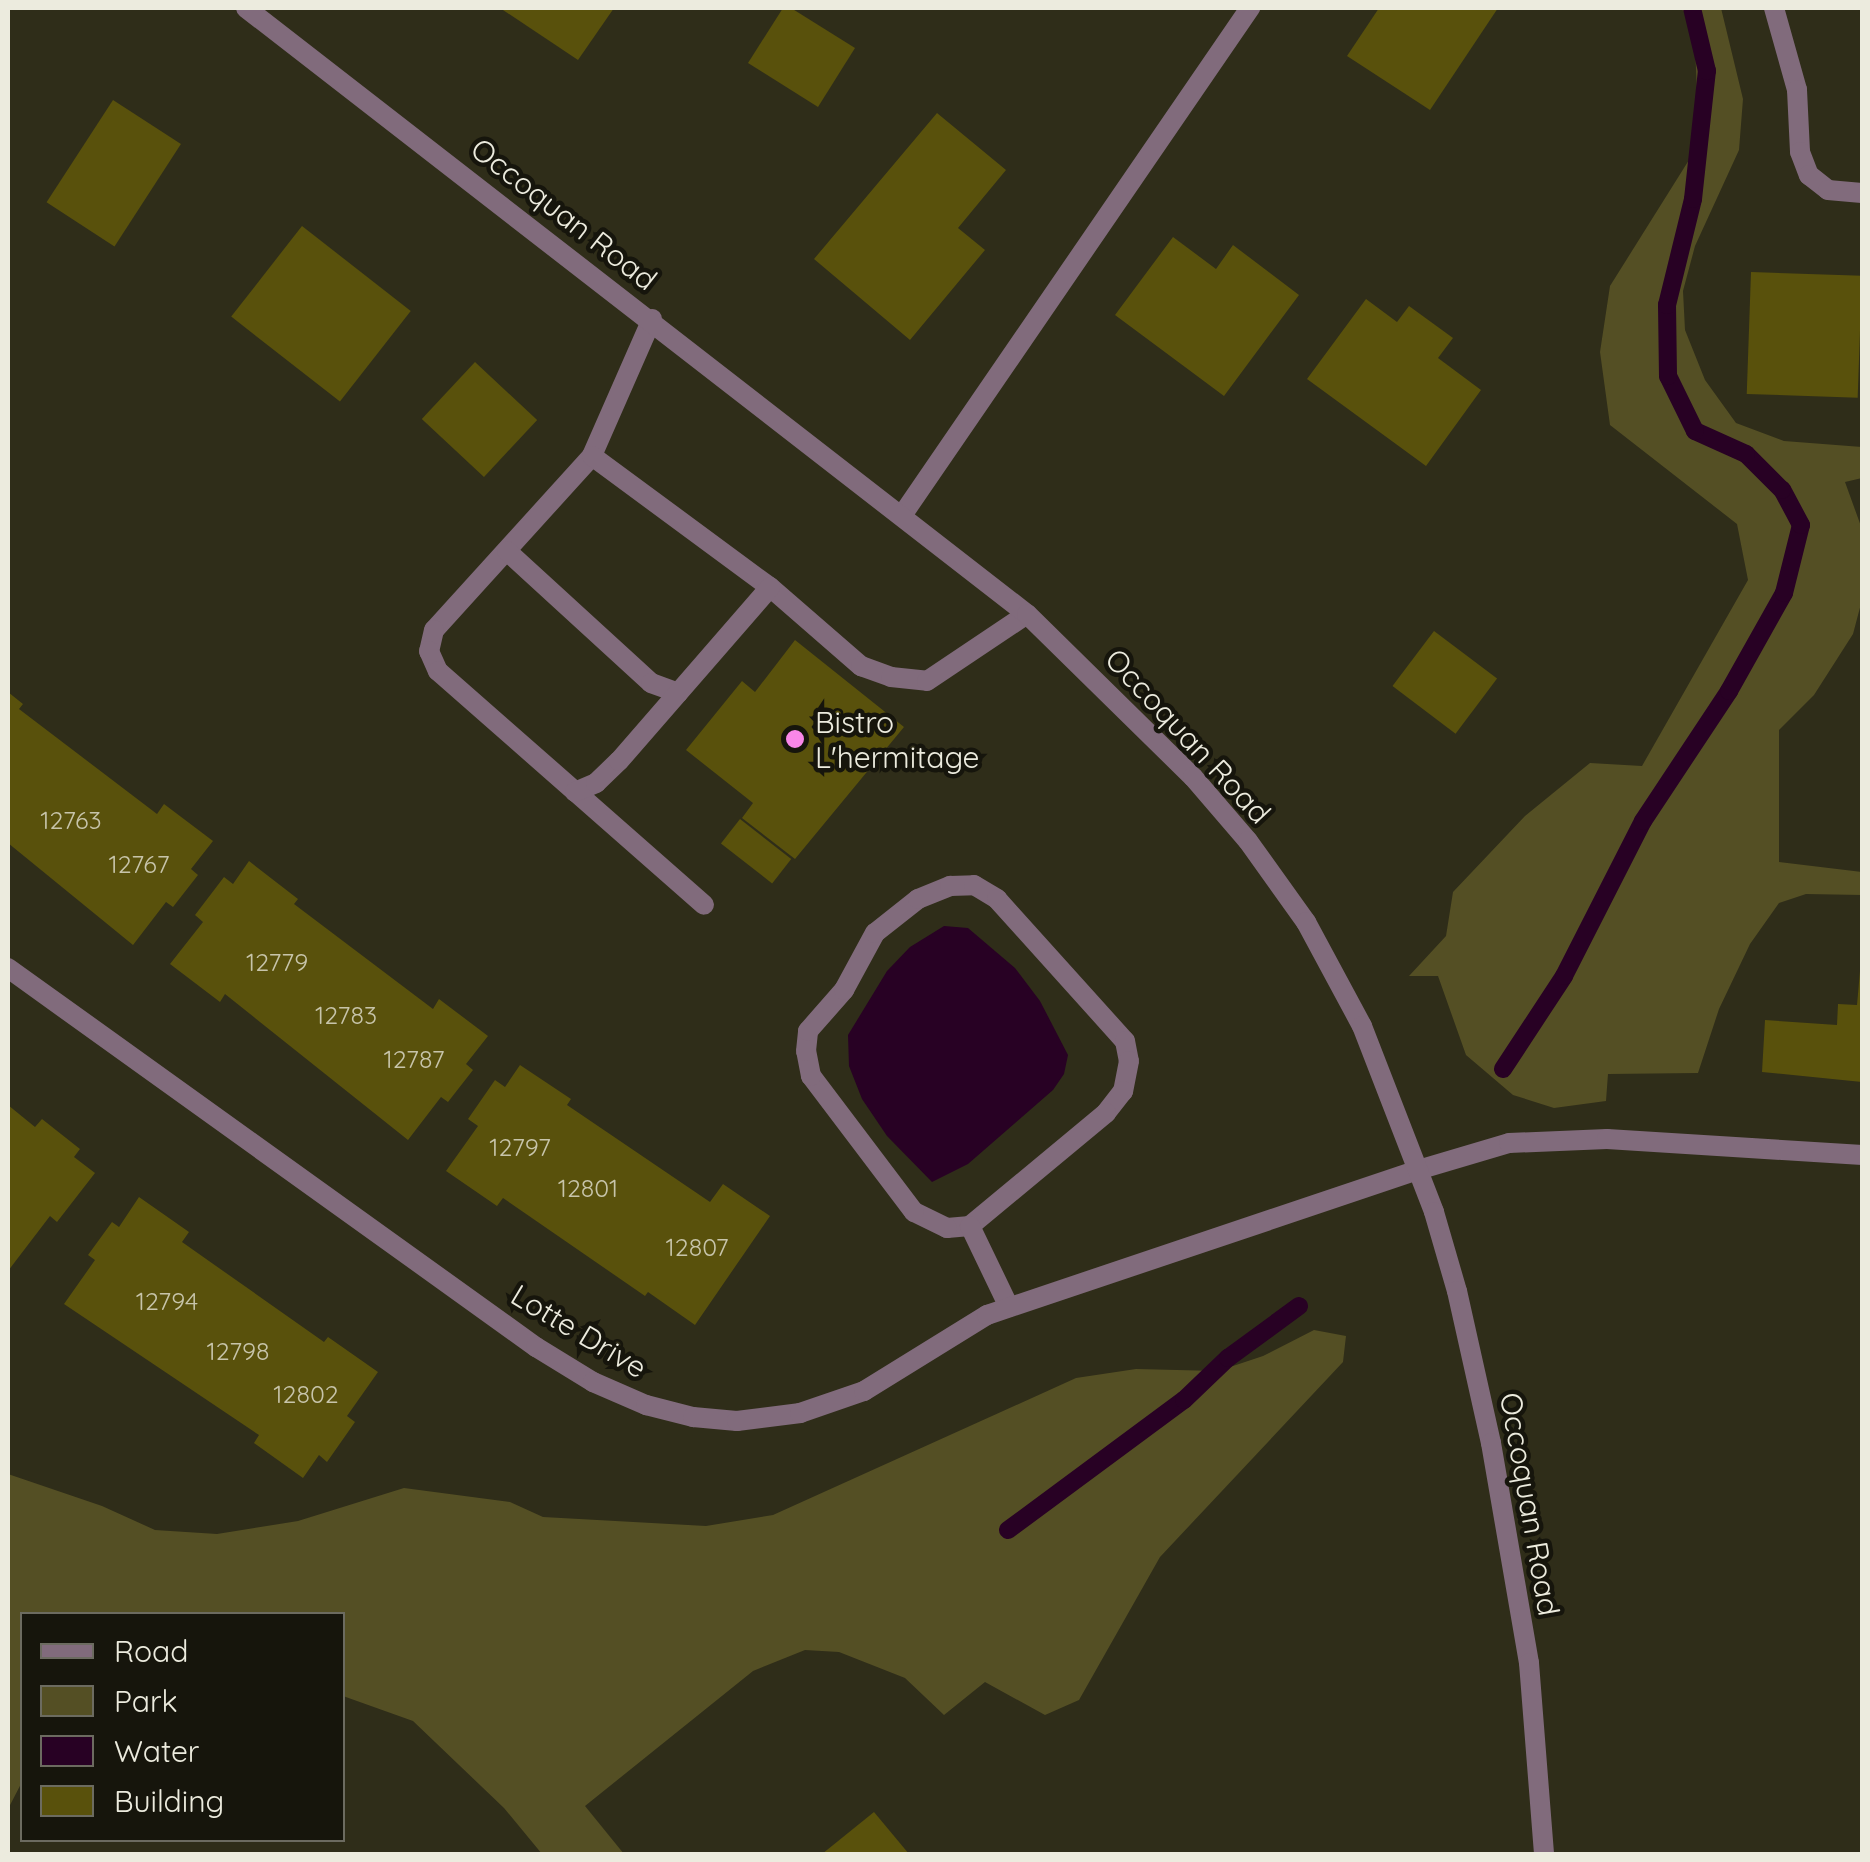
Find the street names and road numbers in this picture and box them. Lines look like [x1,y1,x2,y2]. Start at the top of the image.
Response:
street label: Occoquan Road [464,130,664,298]
street label: Occoquan Road [1098,641,1278,831]
street label: Lotte Drive [505,1277,653,1385]
street label: Occoquan Road [1493,1390,1567,1618]

